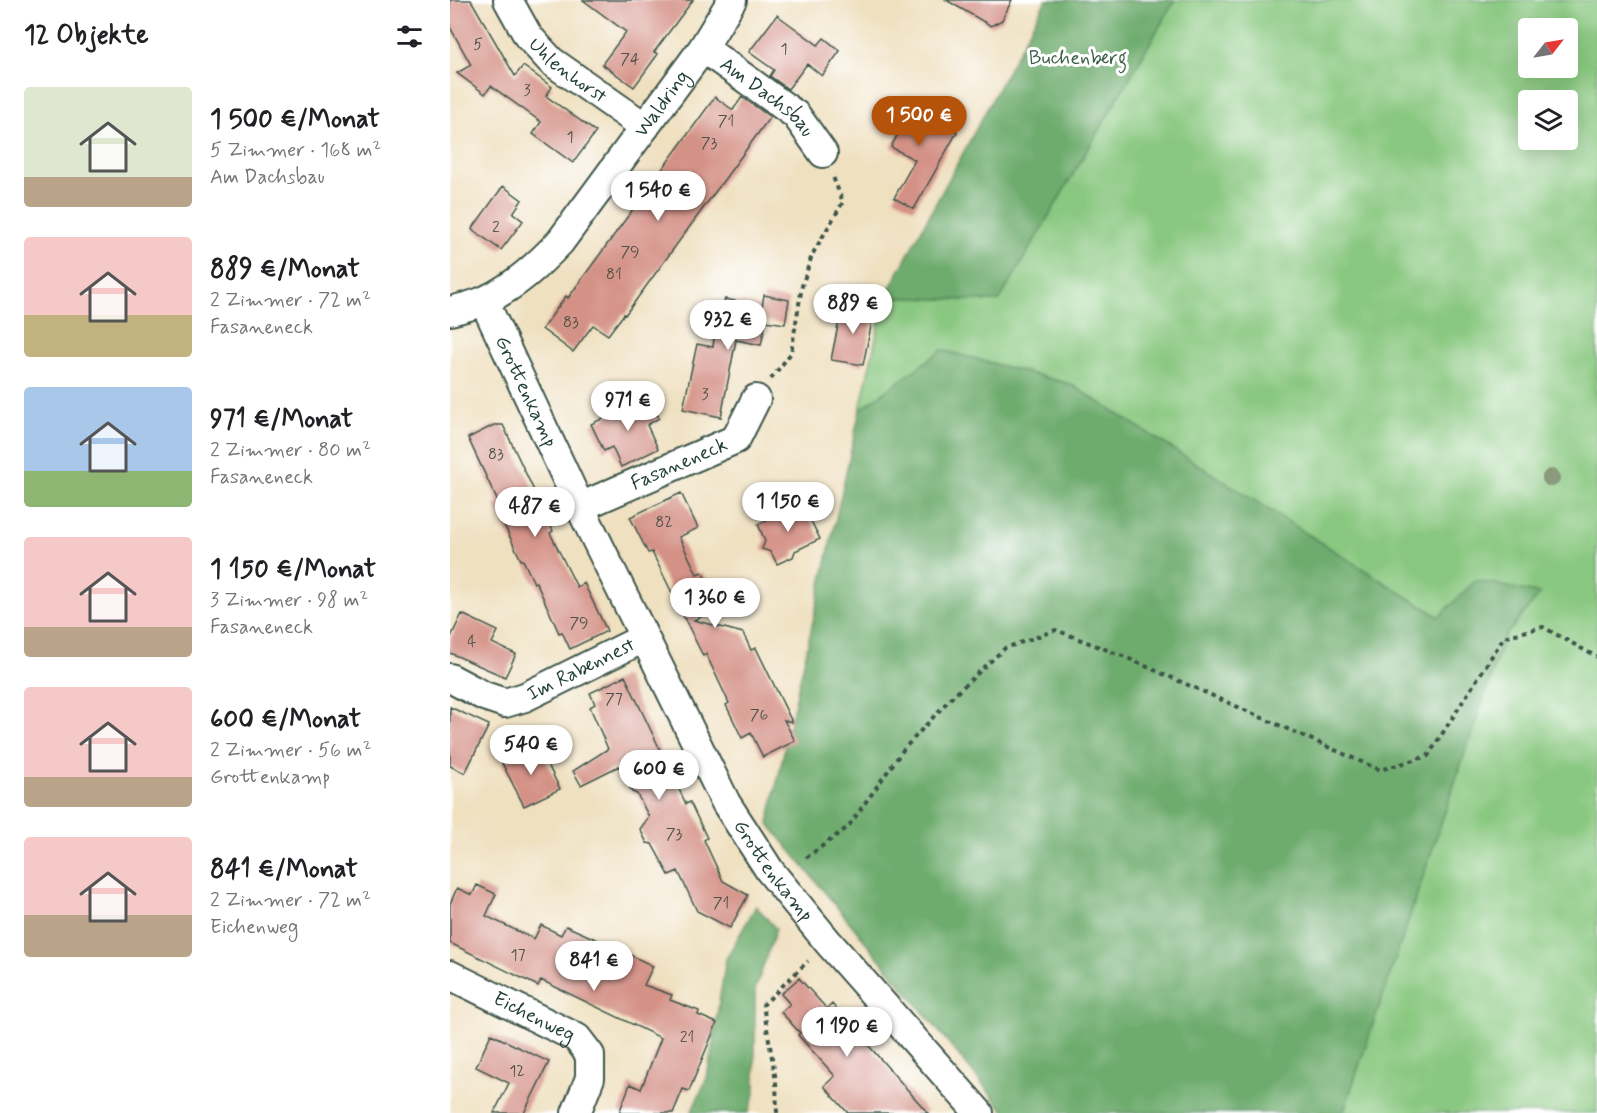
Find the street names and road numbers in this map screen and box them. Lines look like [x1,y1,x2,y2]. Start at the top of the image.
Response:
street label: Uhlenhorst [522,32,612,110]
street label: Am Dachsbau [714,51,821,142]
street label: Waldring [628,65,697,143]
street label: Grottenkamp [489,331,564,452]
street label: Fasaneneck [626,431,732,497]
street label: Im Rabennest [522,631,640,707]
street label: Grottenkamp [727,815,820,927]
street label: Eichenweg [489,985,580,1049]

